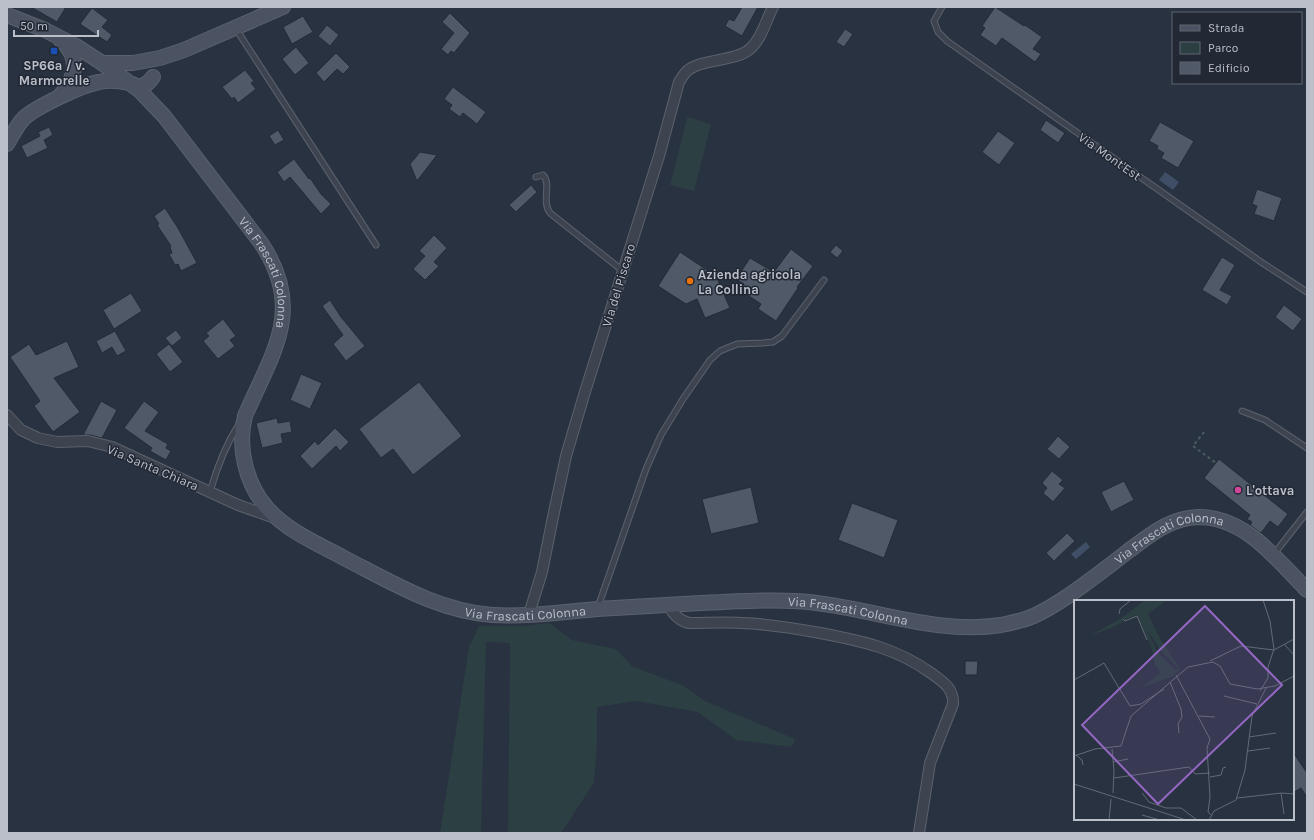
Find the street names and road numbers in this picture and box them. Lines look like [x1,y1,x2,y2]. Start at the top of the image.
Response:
street label: Via Mont'Est [1075,129,1144,184]
street label: Via Frascati Colonna [236,214,290,330]
street label: Via del Piscaro [599,242,638,329]
street label: Via Santa Chiara [105,441,201,494]
street label: Via Frascati Colonna [1111,510,1226,567]
street label: Via Frascati Colonna [788,594,909,628]
street label: Via Frascati Colonna [463,603,587,623]

